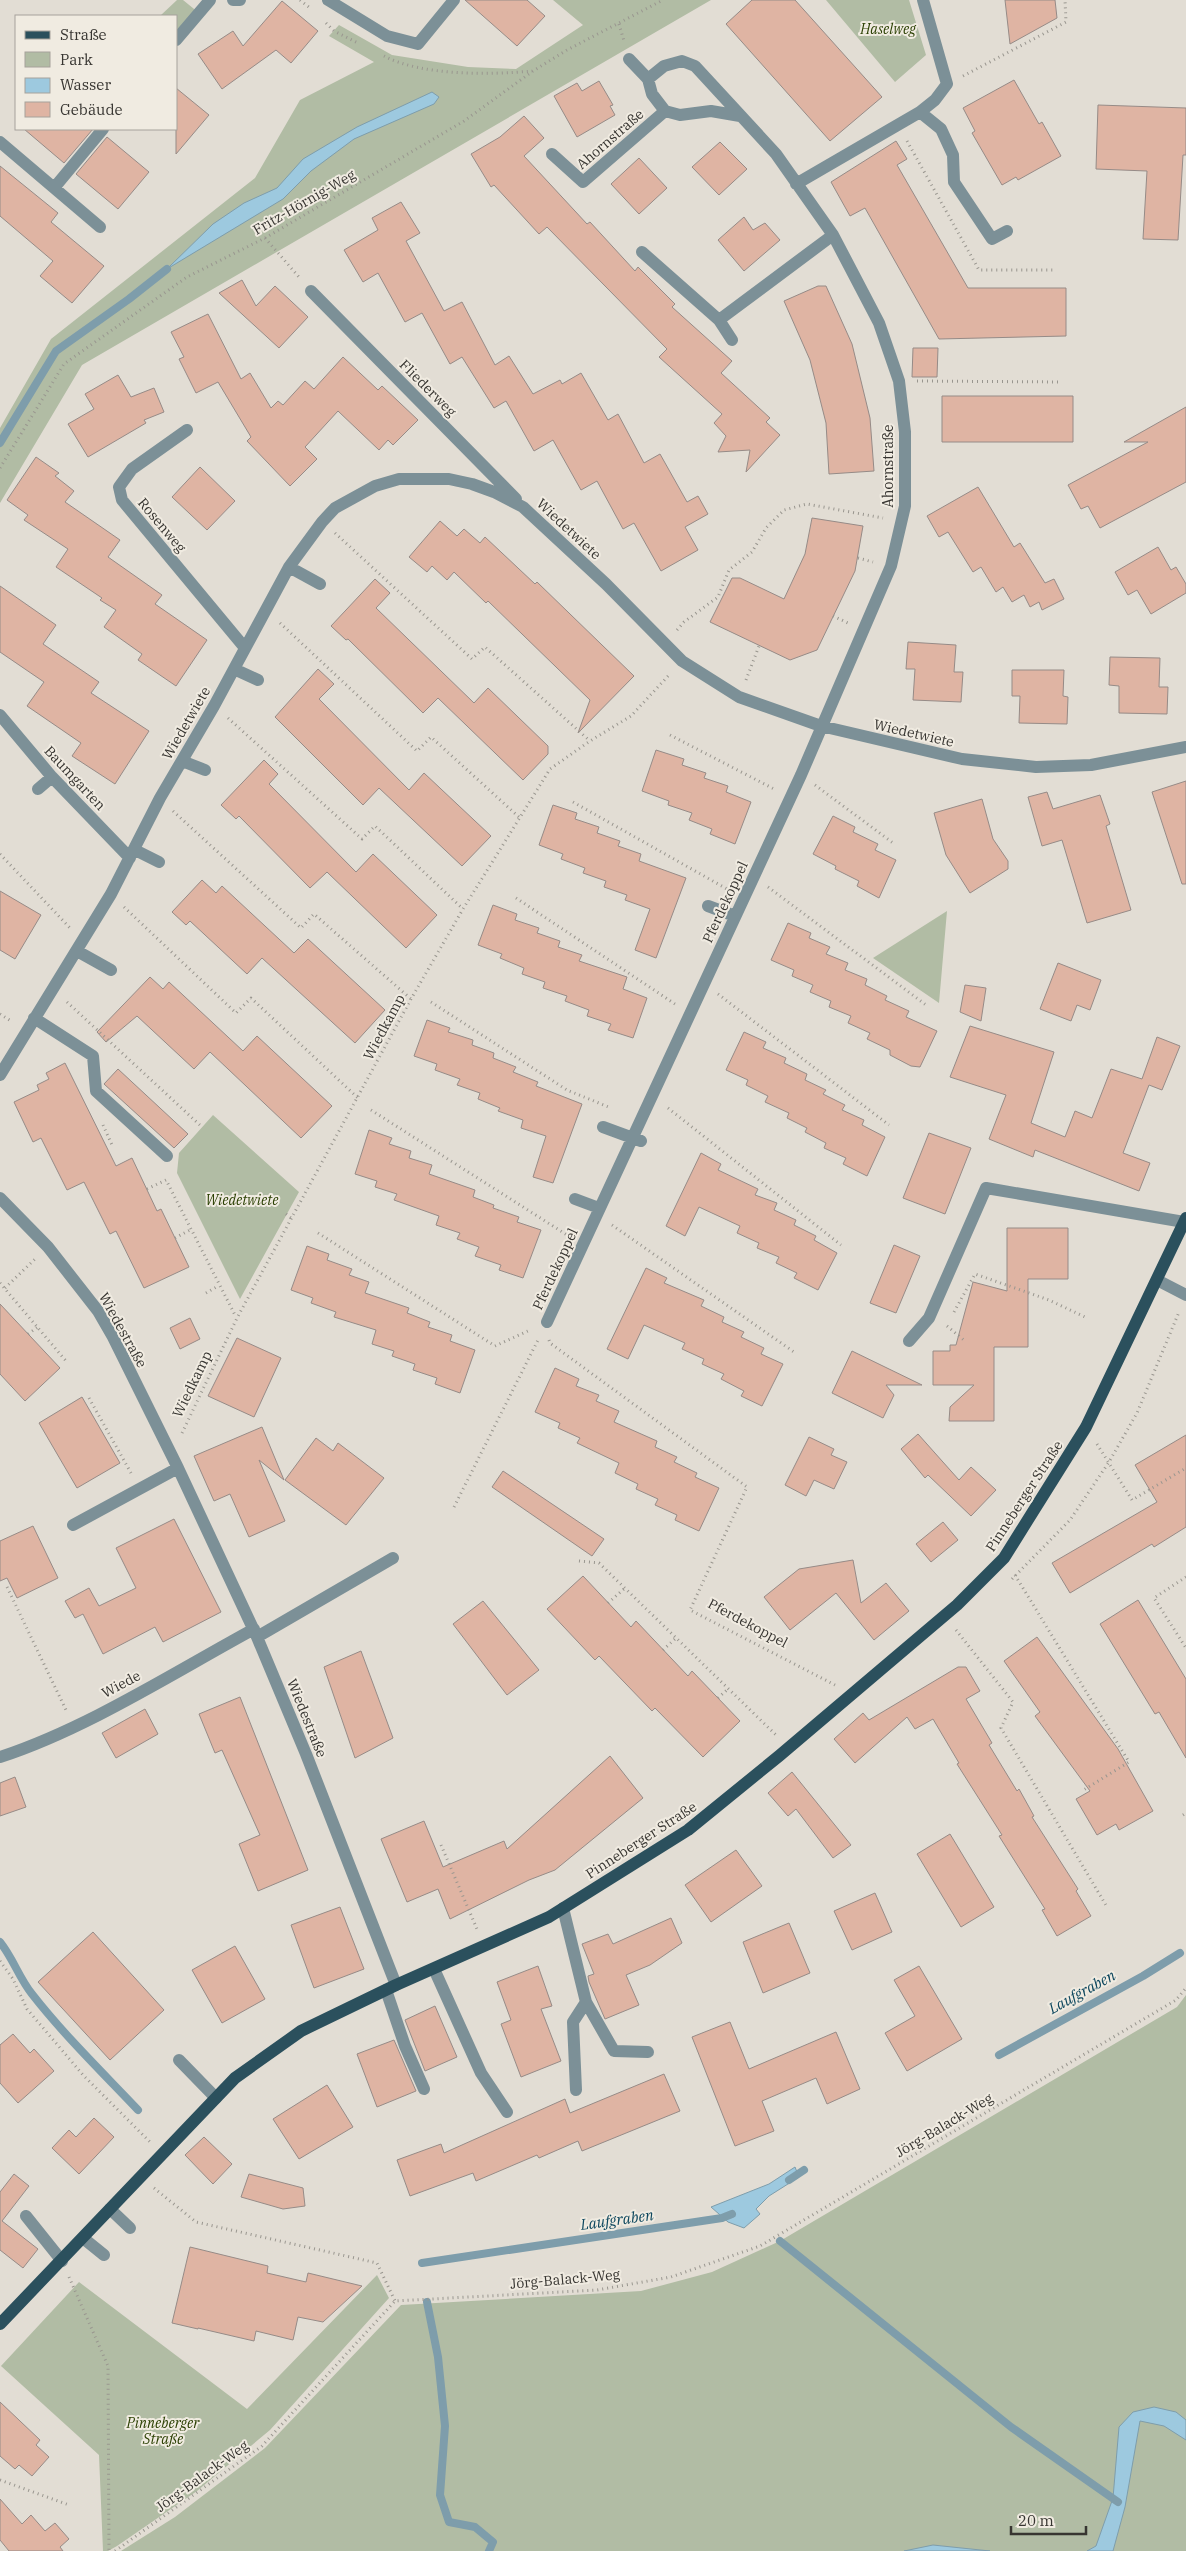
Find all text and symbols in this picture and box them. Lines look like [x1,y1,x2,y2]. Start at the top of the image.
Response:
legend [15,15,178,130]
park label: Haselweg [859,20,916,38]
text: Straße [60,25,107,44]
text: Park [60,50,93,69]
text: Wasser [60,75,111,94]
text: Gebäude [60,100,123,119]
street label: Ahornstraße [573,105,647,173]
street label: Fritz-Hörnig-Weg [249,165,359,239]
street label: Fliederweg [396,356,461,421]
street label: Ahornstraße [879,424,897,508]
street label: Rosenweg [134,494,190,556]
street label: Wiedetwiete [533,495,605,563]
street label: Wiedetwiete [158,683,214,763]
street label: Wiedetwiete [872,715,956,751]
street label: Baumgarten [40,742,110,814]
street label: Pferdekoppel [698,858,752,946]
street label: Wiedkamp [359,991,409,1063]
park label: Wiedetwiete [206,1191,279,1209]
street label: Pferdekoppel [528,1225,582,1313]
street label: Wiedestraße [95,1289,151,1371]
street label: Wiedkamp [168,1348,216,1420]
street label: Pinneberger Straße [981,1437,1067,1555]
street label: Pferdekoppel [705,1594,791,1652]
street label: Wiede [98,1666,144,1702]
street label: Wiedestraße [283,1676,331,1760]
street label: Pinneberger Straße [582,1797,700,1883]
water label: Laufgraben [1044,1965,1119,2018]
street label: Jörg-Balack-Weg [892,2089,996,2161]
water label: Laufgraben [578,2205,655,2234]
street label: Jörg-Balack-Weg [509,2265,621,2293]
park label: Pinneberger Straße [126,2414,200,2448]
street label: Jörg-Balack-Weg [152,2436,252,2516]
scale bar [1011,2504,1086,2536]
text: 20 m [1018,2511,1054,2530]

